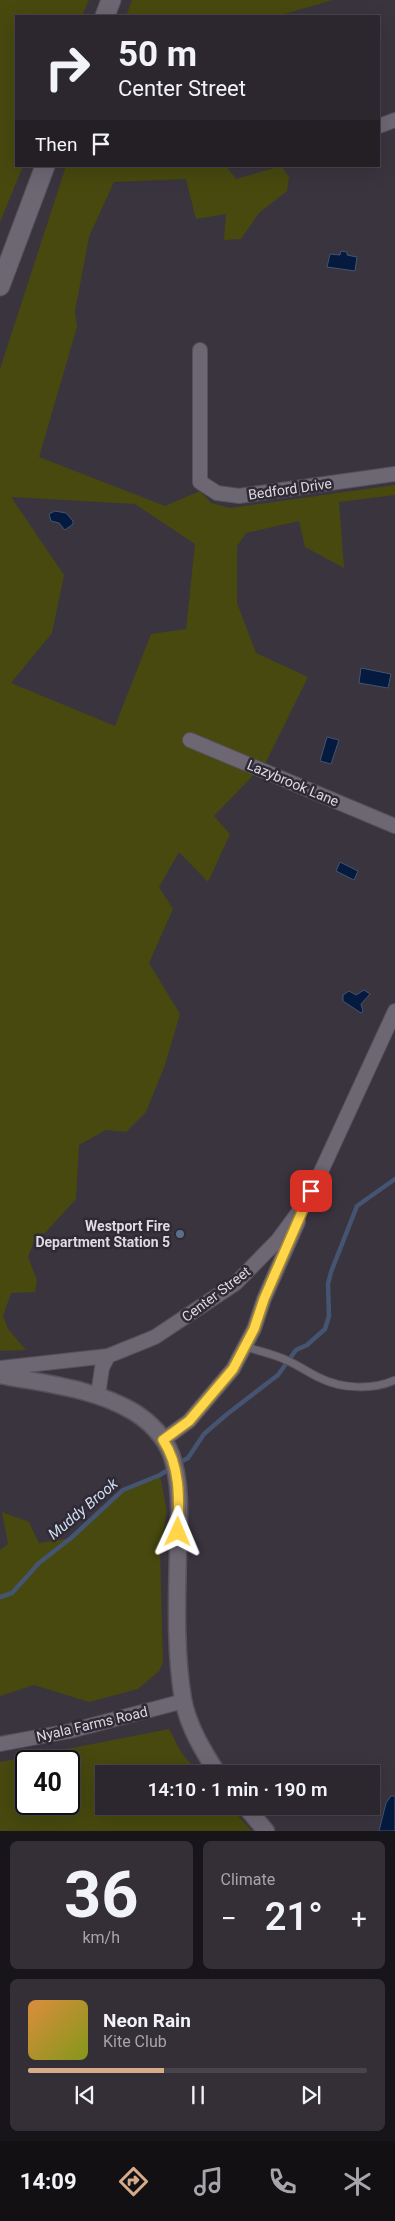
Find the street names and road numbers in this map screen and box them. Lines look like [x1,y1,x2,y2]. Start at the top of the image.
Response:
street label: Bedford Drive [247,475,333,503]
street label: Lazybrook Lane [245,756,341,810]
street label: Center Street [179,1263,254,1325]
street label: Nyala Farms Road [35,1703,149,1745]

